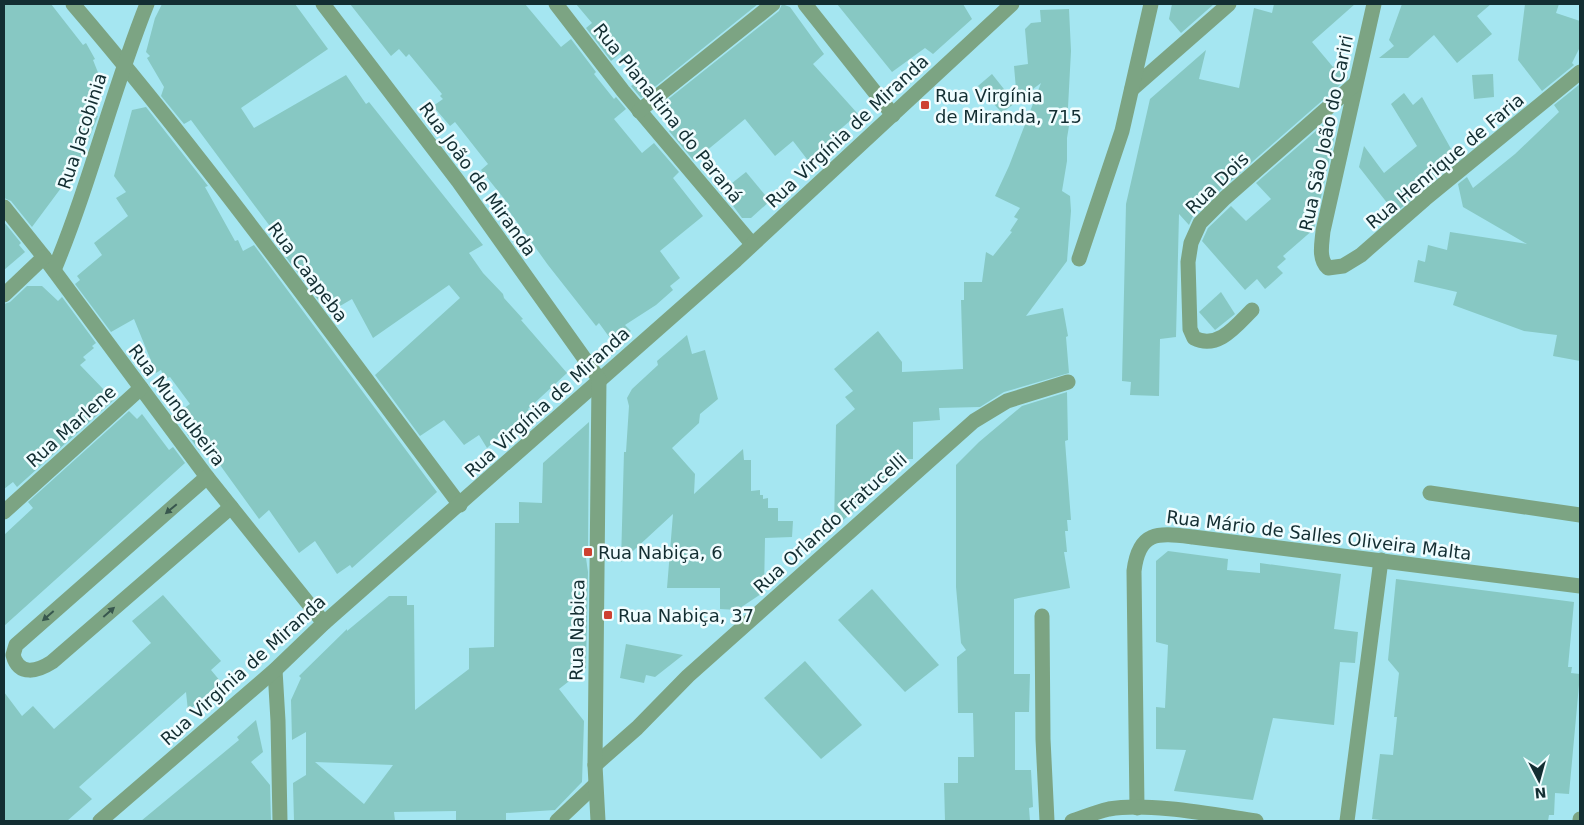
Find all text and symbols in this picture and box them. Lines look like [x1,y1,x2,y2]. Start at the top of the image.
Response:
street label: Rua Planaltina do Paraná [589,19,747,207]
street label: Rua São João do Cariri [1295,33,1357,233]
street label: Rua Virgínia de Miranda [761,50,933,212]
street label: Rua Jacobinia [53,70,111,192]
place label: Rua Virgínia de Miranda, 715 [935,85,1082,127]
street label: Rua Henrique de Faria [1362,89,1528,233]
street label: Rua João de Miranda [415,98,541,260]
marker: Rua Virgínia de Miranda, 715 [919,99,931,111]
street label: Rua Dois [1181,148,1253,218]
street label: Rua Caapeba [264,218,352,326]
street label: Rua Virgínia de Miranda [460,322,634,482]
street label: Rua Mungubeira [124,340,230,470]
street label: Rua Marlene [22,381,120,471]
street label: Rua Orlando Fratucelli [749,449,911,597]
one-way arrow [164,504,177,515]
street label: Rua Mário de Salles Oliveira Malta [1165,506,1473,564]
place label: Rua Nabiça, 6 [598,542,723,563]
marker: Rua Nabiça, 6 [582,546,594,558]
street label: Rua Nabica [566,579,588,681]
street label: Rua Virgínia de Miranda [156,590,330,750]
place label: Rua Nabiça, 37 [618,605,754,626]
one-way arrow [103,606,115,618]
marker: Rua Nabiça, 37 [602,609,614,621]
one-way arrow [42,610,54,621]
north arrow [1514,755,1564,805]
text: N [1534,784,1547,801]

